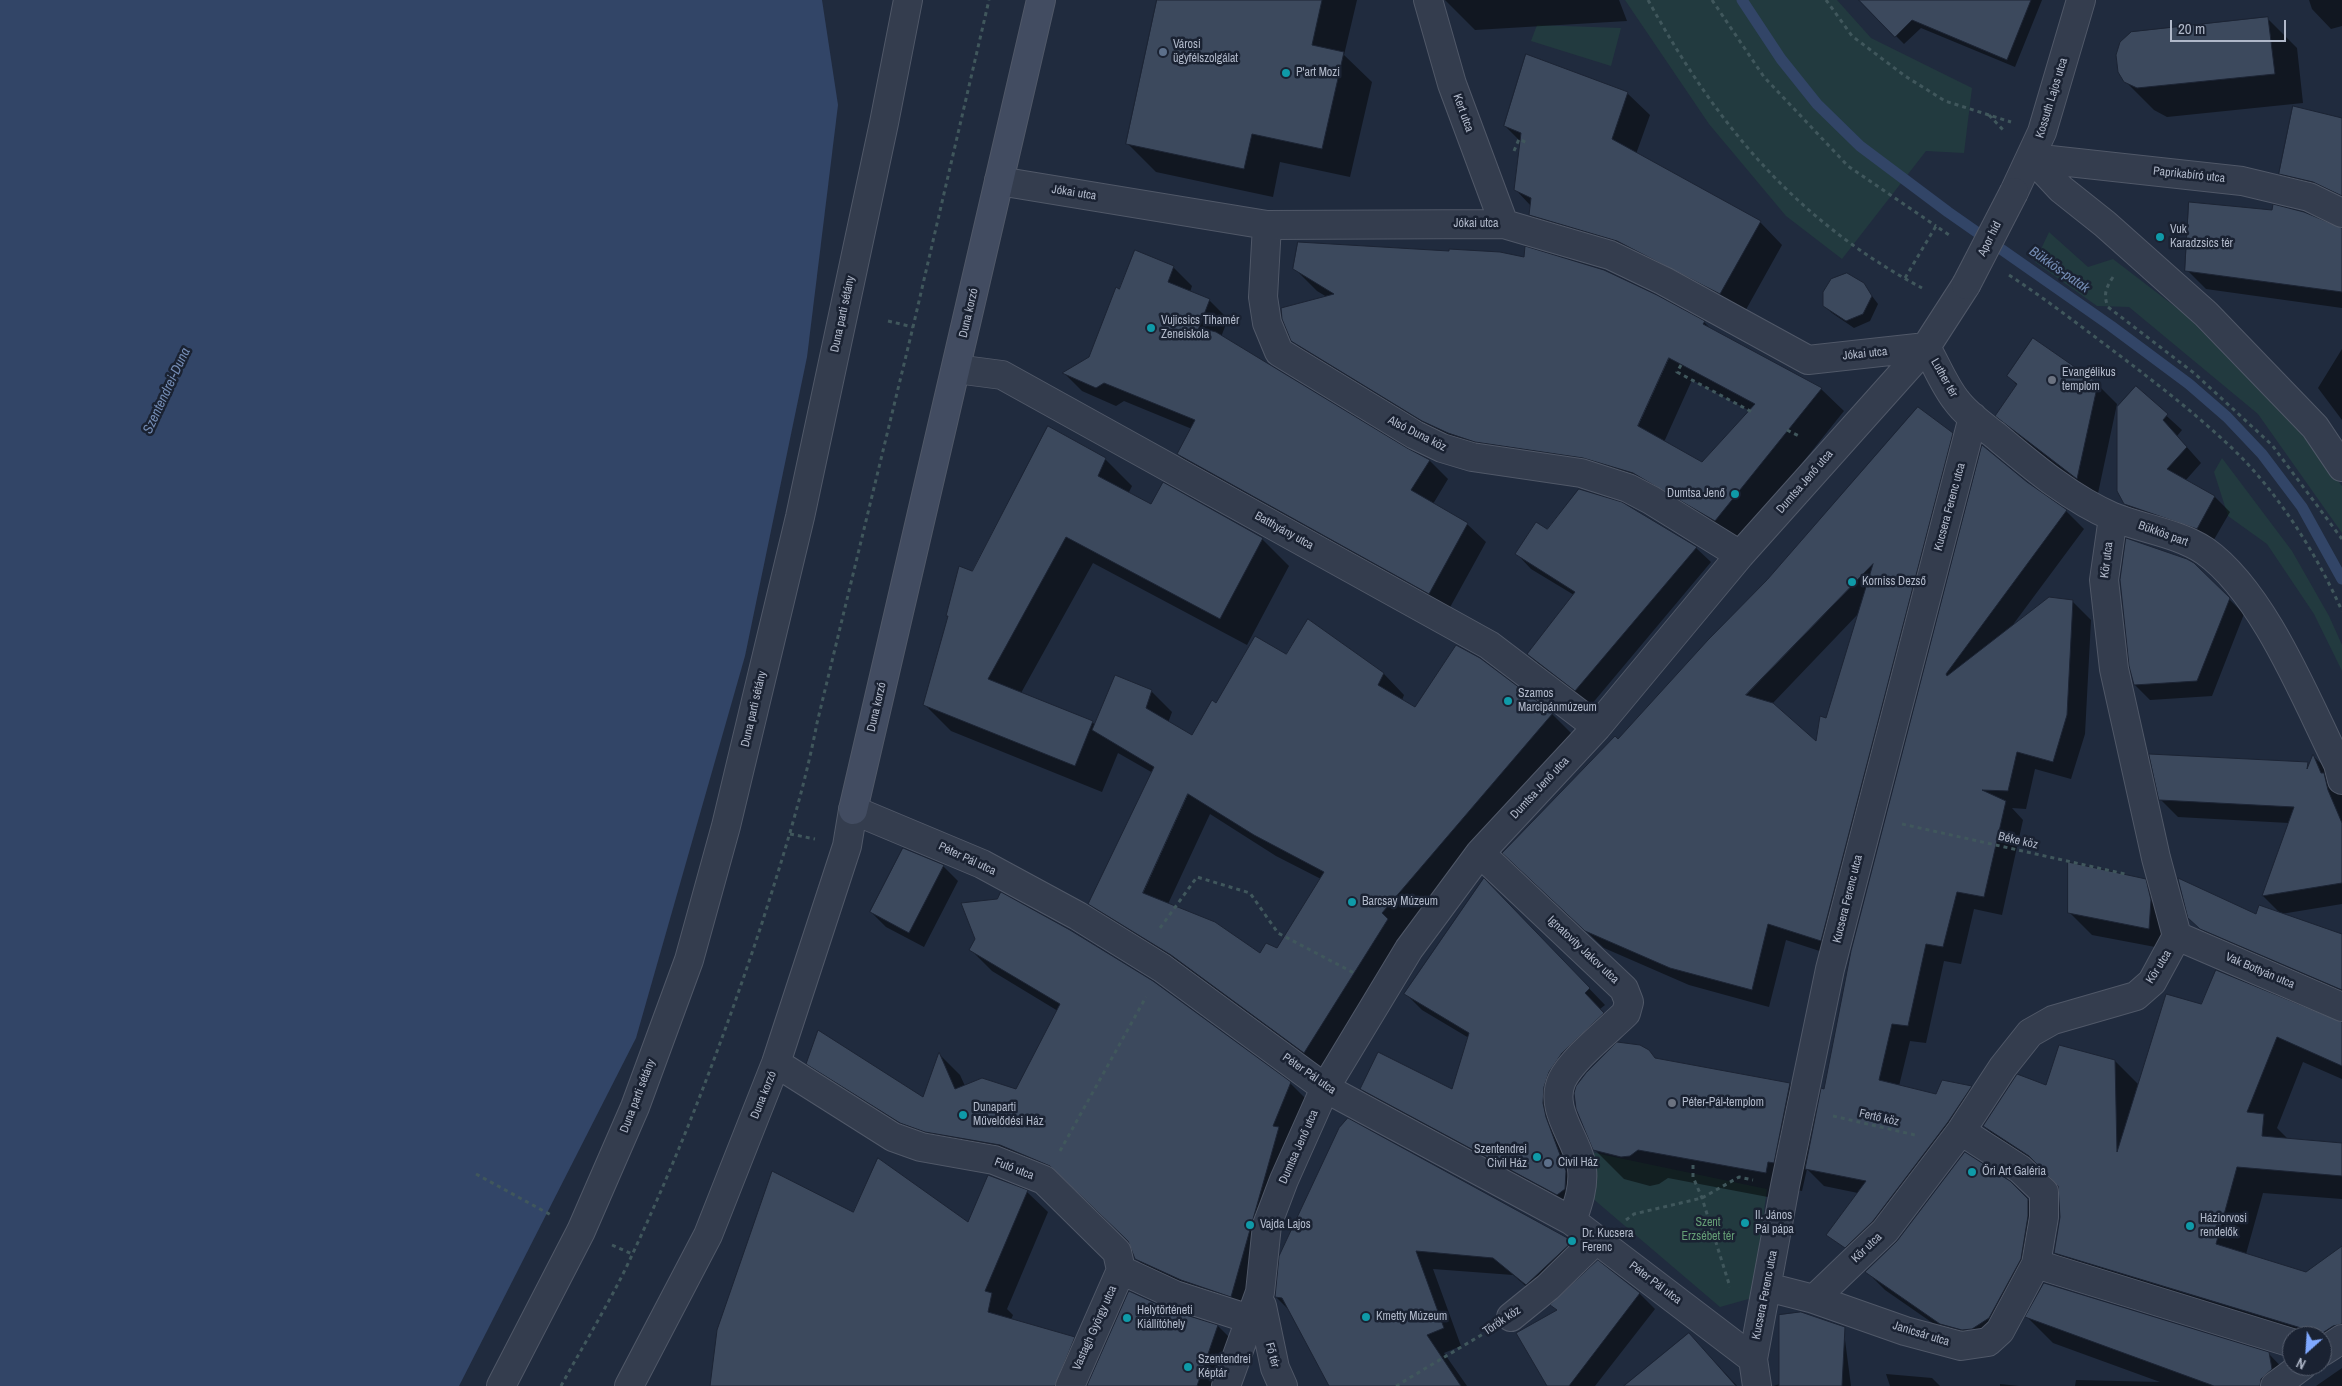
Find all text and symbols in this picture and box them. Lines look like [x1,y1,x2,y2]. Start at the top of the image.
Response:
scale bar [2172,10,2288,42]
text: 20 m [2178,18,2205,39]
place label: Városi ügyfélszolgálat [1173,38,1238,66]
marker: Városi ügyfélszolgálat [1157,46,1169,58]
street label: Kossuth Lajos utca [2033,56,2071,140]
place label: P'art Mozi [1296,66,1340,80]
marker: P'art Mozi [1280,67,1292,79]
street label: Kert utca [1449,92,1477,134]
street label: Paprikabíró utca [2152,164,2226,186]
street label: Jókai utca [1051,182,1097,204]
street label: Jókai utca [1454,217,1498,231]
street label: Apor híd [1975,219,2005,259]
place label: Vuk Karadzsics tér [2170,223,2233,251]
marker: Vuk Karadzsics tér [2154,231,2166,243]
water label: Bükkös-patak [2026,243,2092,297]
street label: Duna parti sétány [828,275,858,353]
street label: Duna korzó [956,287,982,339]
place label: Vujicsics Tihamér Zeneiskola [1161,314,1239,342]
marker: Vujicsics Tihamér Zeneiskola [1145,322,1157,334]
street label: Jókai utca [1842,344,1888,364]
water label: Szentendrei-Duna [140,345,194,437]
street label: Luther tér [1927,356,1961,400]
place label: Evangélikus templom [2062,366,2116,394]
marker: Evangélikus templom [2046,374,2058,386]
street label: Alsó Duna köz [1385,413,1449,455]
street label: Dumtsa Jenő utca [1774,447,1836,517]
street label: Kucsera Ferenc utca [1931,462,1969,552]
place label: Dumtsa Jenő [1667,487,1725,501]
marker: Dumtsa Jenő [1729,488,1741,500]
street label: Batthyány utca [1252,509,1316,553]
street label: Bükkös part [2136,518,2190,550]
street label: Kör utca [2098,541,2116,579]
place label: Korniss Dezső [1862,575,1926,589]
marker: Korniss Dezső [1846,576,1858,588]
street label: Duna parti sétány [738,670,770,748]
street label: Duna korzó [864,681,890,733]
place label: Szamos Marcipánmúzeum [1518,687,1597,715]
marker: Szamos Marcipánmúzeum [1502,695,1514,707]
street label: Dumtsa Jenő utca [1508,754,1572,822]
street label: Béke köz [1997,829,2039,853]
street label: Péter Pál utca [936,839,998,879]
street label: Kucsera Ferenc utca [1830,853,1866,945]
place label: Barcsay Múzeum [1362,895,1438,909]
marker: Barcsay Múzeum [1346,896,1358,908]
street label: Ignatovity Jakov utca [1544,913,1622,987]
street label: Kör utca [2143,948,2175,986]
street label: Vak Bottyán utca [2223,950,2297,992]
street label: Péter Pál utca [1280,1050,1338,1098]
street label: Duna parti sétány [617,1057,659,1135]
street label: Duna korzó [748,1069,780,1121]
place label: Péter-Pál-templom [1682,1096,1764,1110]
marker: Péter-Pál-templom [1666,1097,1678,1109]
place label: Dunaparti Művelődési Ház [973,1101,1044,1129]
street label: Fertő köz [1858,1106,1900,1130]
street label: Dumtsa Jenő utca [1276,1108,1322,1186]
marker: Dunaparti Művelődési Ház [957,1109,969,1121]
place label: Szentendrei Civil Ház [1474,1143,1527,1171]
marker: Szentendrei Civil Ház [1531,1151,1543,1163]
street label: Futó utca [992,1155,1036,1183]
place label: Civil Ház [1558,1156,1598,1170]
marker: Civil Ház [1542,1157,1554,1169]
place label: Őri Art Galéria [1982,1165,2046,1179]
marker: Őri Art Galéria [1966,1166,1978,1178]
place label: II. János Pál pápa [1755,1209,1794,1237]
place label: Háziorvosi rendelők [2200,1212,2247,1240]
park label: Szent Erzsébet tér [1681,1216,1735,1244]
marker: II. János Pál pápa [1739,1217,1751,1229]
place label: Vajda Lajos [1260,1218,1311,1232]
marker: Vajda Lajos [1244,1219,1256,1231]
marker: Háziorvosi rendelők [2184,1220,2196,1232]
place label: Dr. Kucsera Ferenc [1582,1227,1633,1255]
street label: Kör utca [1849,1230,1885,1266]
marker: Dr. Kucsera Ferenc [1566,1235,1578,1247]
street label: Kucsera Ferenc utca [1749,1249,1781,1341]
street label: Péter Pál utca [1626,1259,1684,1307]
street label: Vastagh György utca [1070,1283,1120,1373]
street label: Török köz [1481,1303,1523,1339]
place label: Helytörténeti Kiállítóhely [1137,1304,1193,1332]
place label: Kmetty Múzeum [1376,1310,1447,1324]
marker: Kmetty Múzeum [1360,1311,1372,1323]
marker: Helytörténeti Kiállítóhely [1121,1312,1133,1324]
street label: Janicsár utca [1891,1319,1951,1349]
north arrow [2282,1326,2332,1376]
street label: Fő tér [1262,1341,1282,1369]
place label: Szentendrei Képtár [1198,1353,1251,1381]
text: N [2293,1354,2309,1373]
marker: Szentendrei Képtár [1182,1361,1194,1373]

